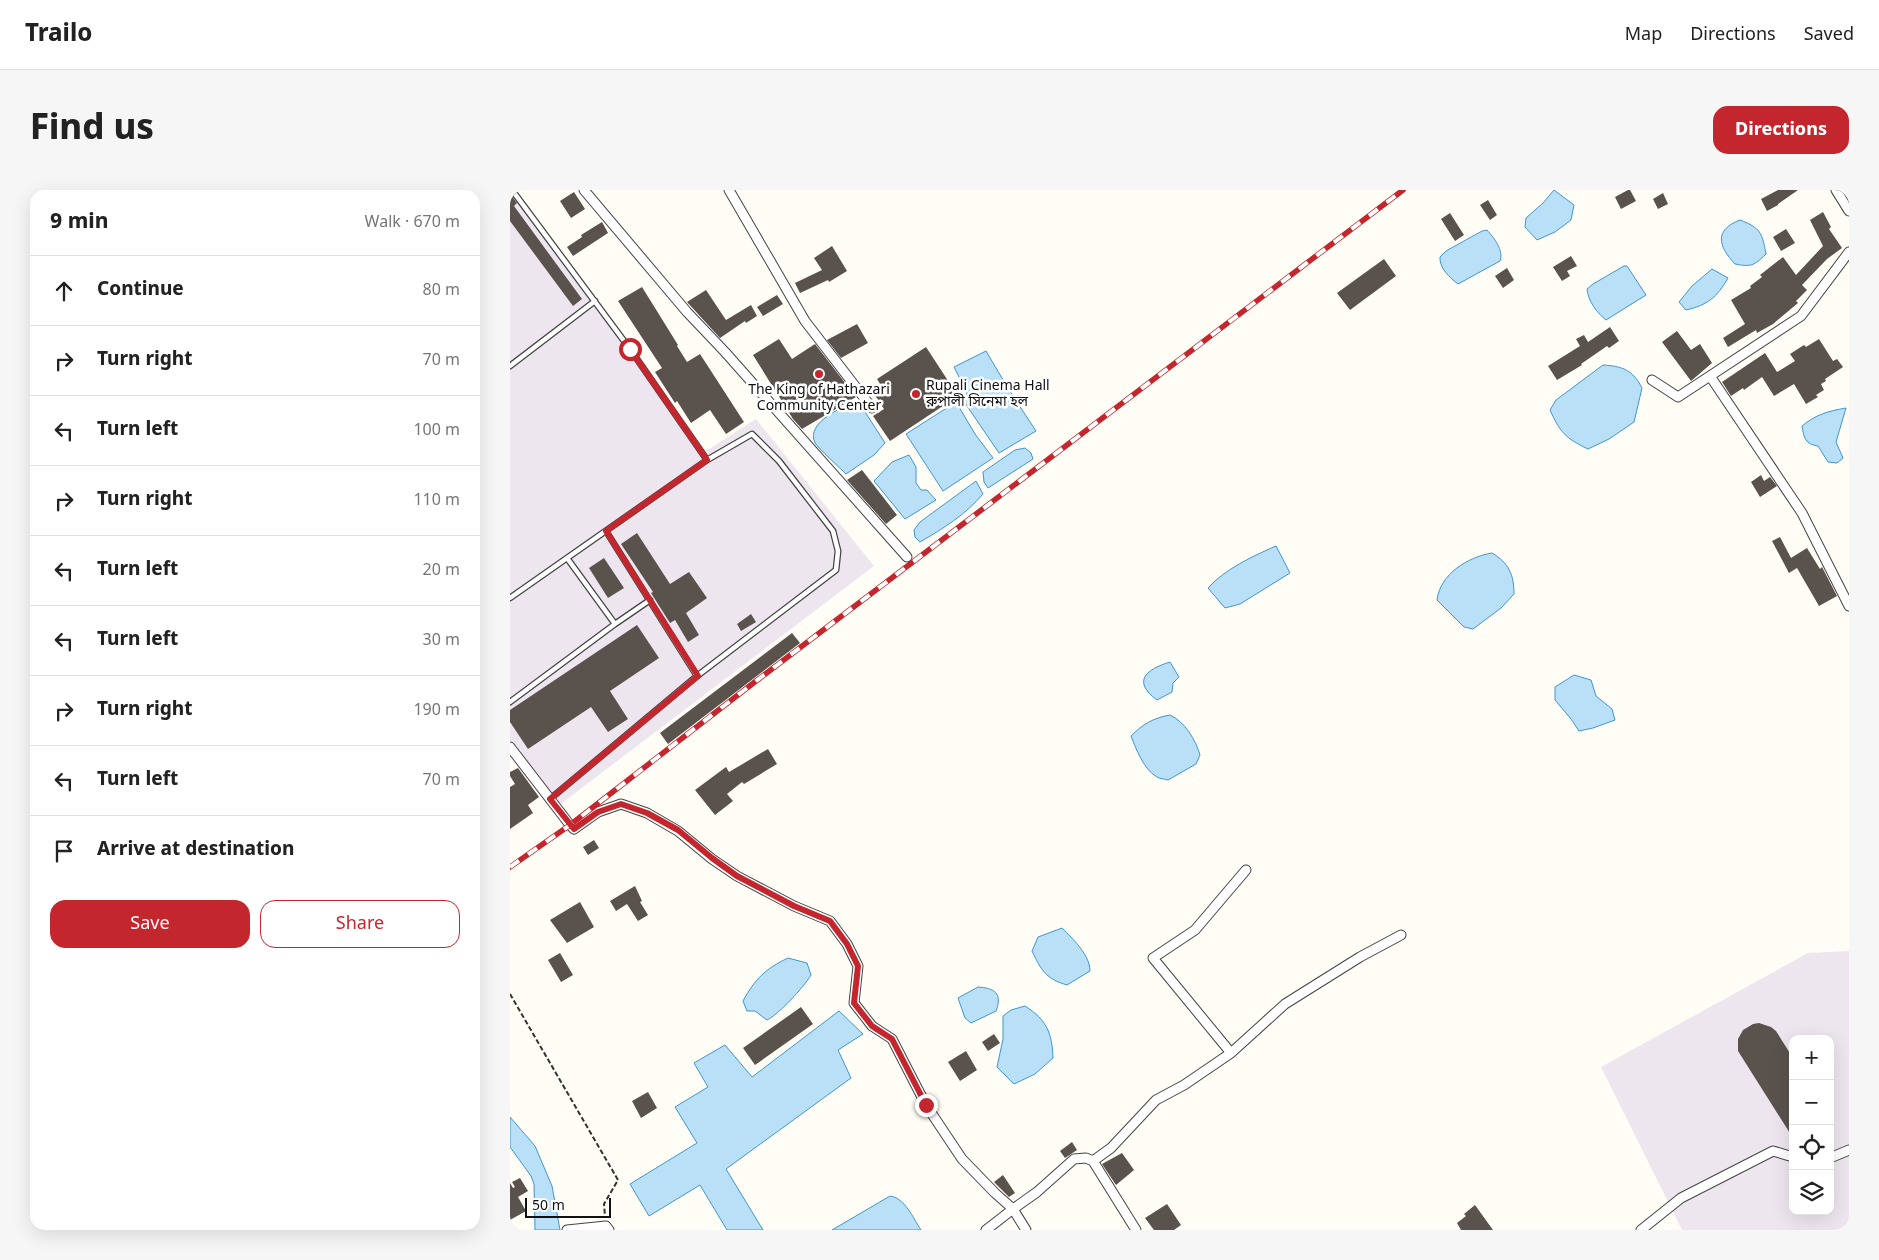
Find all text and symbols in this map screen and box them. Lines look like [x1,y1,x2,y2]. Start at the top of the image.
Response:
text: Trailo [25,19,92,51]
text: Map [1625,23,1662,47]
text: Directions [1690,23,1776,47]
text: Saved [1804,23,1854,47]
button: Directions [1713,106,1849,154]
text: Find us [30,107,154,153]
text: 9 min [50,209,108,237]
text: Walk · 670 m [365,212,460,234]
icon: ahead [50,277,78,305]
text: Continue [97,278,184,303]
text: 80 m [423,280,460,302]
route start [619,338,642,361]
icon: right [50,347,78,375]
text: Turn right [97,348,192,373]
text: 70 m [423,350,460,372]
marker: The King of Hathazari Community Center [813,368,825,380]
place label: Rupali Cinema Hall রুপালী সিনেমা হল [925,377,1050,412]
place label: The King of Hathazari Community Center [748,381,890,416]
marker: Rupali Cinema Hall রুপালী সিনেমা হল [910,388,922,400]
icon: left [50,417,78,445]
text: Turn left [97,418,178,443]
text: 100 m [413,420,460,442]
icon: right [50,487,78,515]
text: Turn right [97,488,192,513]
text: 110 m [413,490,460,512]
icon: left [50,557,78,585]
text: Turn left [97,558,178,583]
text: 20 m [423,560,460,582]
icon: left [50,627,78,655]
text: Turn left [97,628,178,653]
text: 30 m [423,630,460,652]
icon: right [50,697,78,725]
text: Turn right [97,698,192,723]
text: 190 m [413,700,460,722]
icon: left [50,767,78,795]
text: Turn left [97,768,178,793]
text: 70 m [423,770,460,792]
icon: arrive [50,837,78,865]
text: Arrive at destination [97,838,294,863]
button: Save [50,900,250,948]
button: Share [260,900,460,948]
map controls [1789,1035,1834,1215]
button: + [1789,1035,1834,1080]
button: − [1789,1080,1834,1125]
route end [915,1094,938,1117]
button: locate [1789,1125,1834,1170]
button: layers [1789,1170,1834,1215]
scale bar [525,1195,611,1218]
text: 50 m [532,1197,565,1216]

